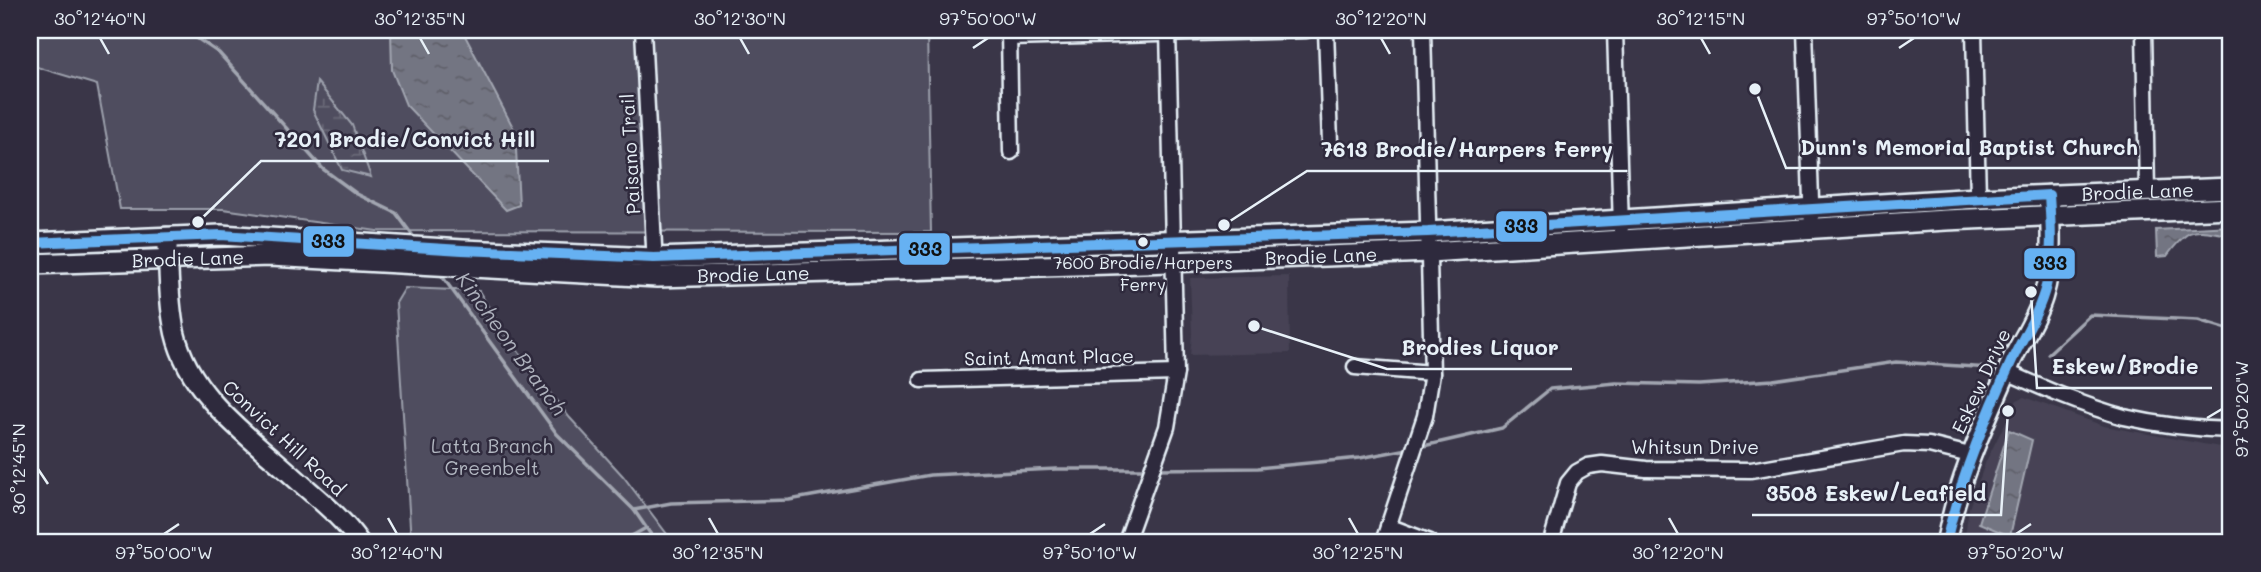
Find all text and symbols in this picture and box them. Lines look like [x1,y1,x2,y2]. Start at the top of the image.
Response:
text: 30°12'40"N [54,6,146,30]
text: 30°12'35"N [374,6,466,30]
text: 30°12'30"N [694,6,786,30]
text: 97°50'00"W [939,6,1037,30]
text: 30°12'20"N [1335,6,1427,30]
text: 30°12'15"N [1657,6,1745,30]
text: 97°50'10"W [1867,6,1961,30]
street label: Paisano Trail [614,93,645,215]
callout: 7201 Brodie/Convict Hill [261,119,549,161]
text: 7201 Brodie/Convict Hill [275,125,535,152]
callout: Dunn's Memorial Baptist Church [1786,126,2152,168]
callout: 7613 Brodie/Harpers Ferry [1307,129,1627,171]
text: Dunn's Memorial Baptist Church [1800,133,2138,160]
text: 7613 Brodie/Harpers Ferry [1321,135,1613,163]
street label: Brodie Lane [2081,176,2194,206]
line badge: 333 [1495,210,1548,243]
text: 333 [1504,213,1538,238]
line badge: 333 [302,225,355,258]
text: 333 [311,228,345,253]
line badge: 333 [898,232,951,266]
marker: 7600 Brodie/Harpers Ferry [1136,235,1150,249]
text: 333 [908,236,942,261]
street label: Brodie Lane [1264,241,1378,270]
street label: Brodie Lane [131,244,245,273]
line badge: 333 [2023,247,2076,280]
text: 333 [2033,250,2067,275]
place label: 7600 Brodie/Harpers Ferry [1053,251,1233,295]
street label: Brodie Lane [697,260,810,288]
water label: Kincheon Branch [451,266,574,420]
street label: Eskew Drive [1945,324,2016,437]
callout: Brodies Liquor [1387,327,1572,369]
text: Brodies Liquor [1401,333,1559,360]
street label: Saint Amant Place [964,343,1134,370]
callout: Eskew/Brodie [2037,346,2212,388]
text: Eskew/Brodie [2051,352,2199,379]
text: 97°50'20"W [2229,361,2253,457]
street label: Convict Hill Road [218,374,351,501]
text: 30°12'45"N [6,423,30,515]
park label: Latta Branch Greenbelt [431,433,553,480]
street label: Whitsun Drive [1631,434,1759,459]
callout: 3508 Eskew/Leafield [1752,473,2001,515]
text: 3508 Eskew/Leafield [1766,479,1986,506]
text: 97°50'00"W [115,540,213,564]
text: 30°12'40"N [351,540,443,564]
text: 30°12'35"N [672,540,764,564]
text: 97°50'10"W [1043,540,1137,564]
text: 30°12'25"N [1313,540,1403,564]
text: 30°12'20"N [1632,540,1724,564]
text: 97°50'20"W [1968,540,2064,564]

